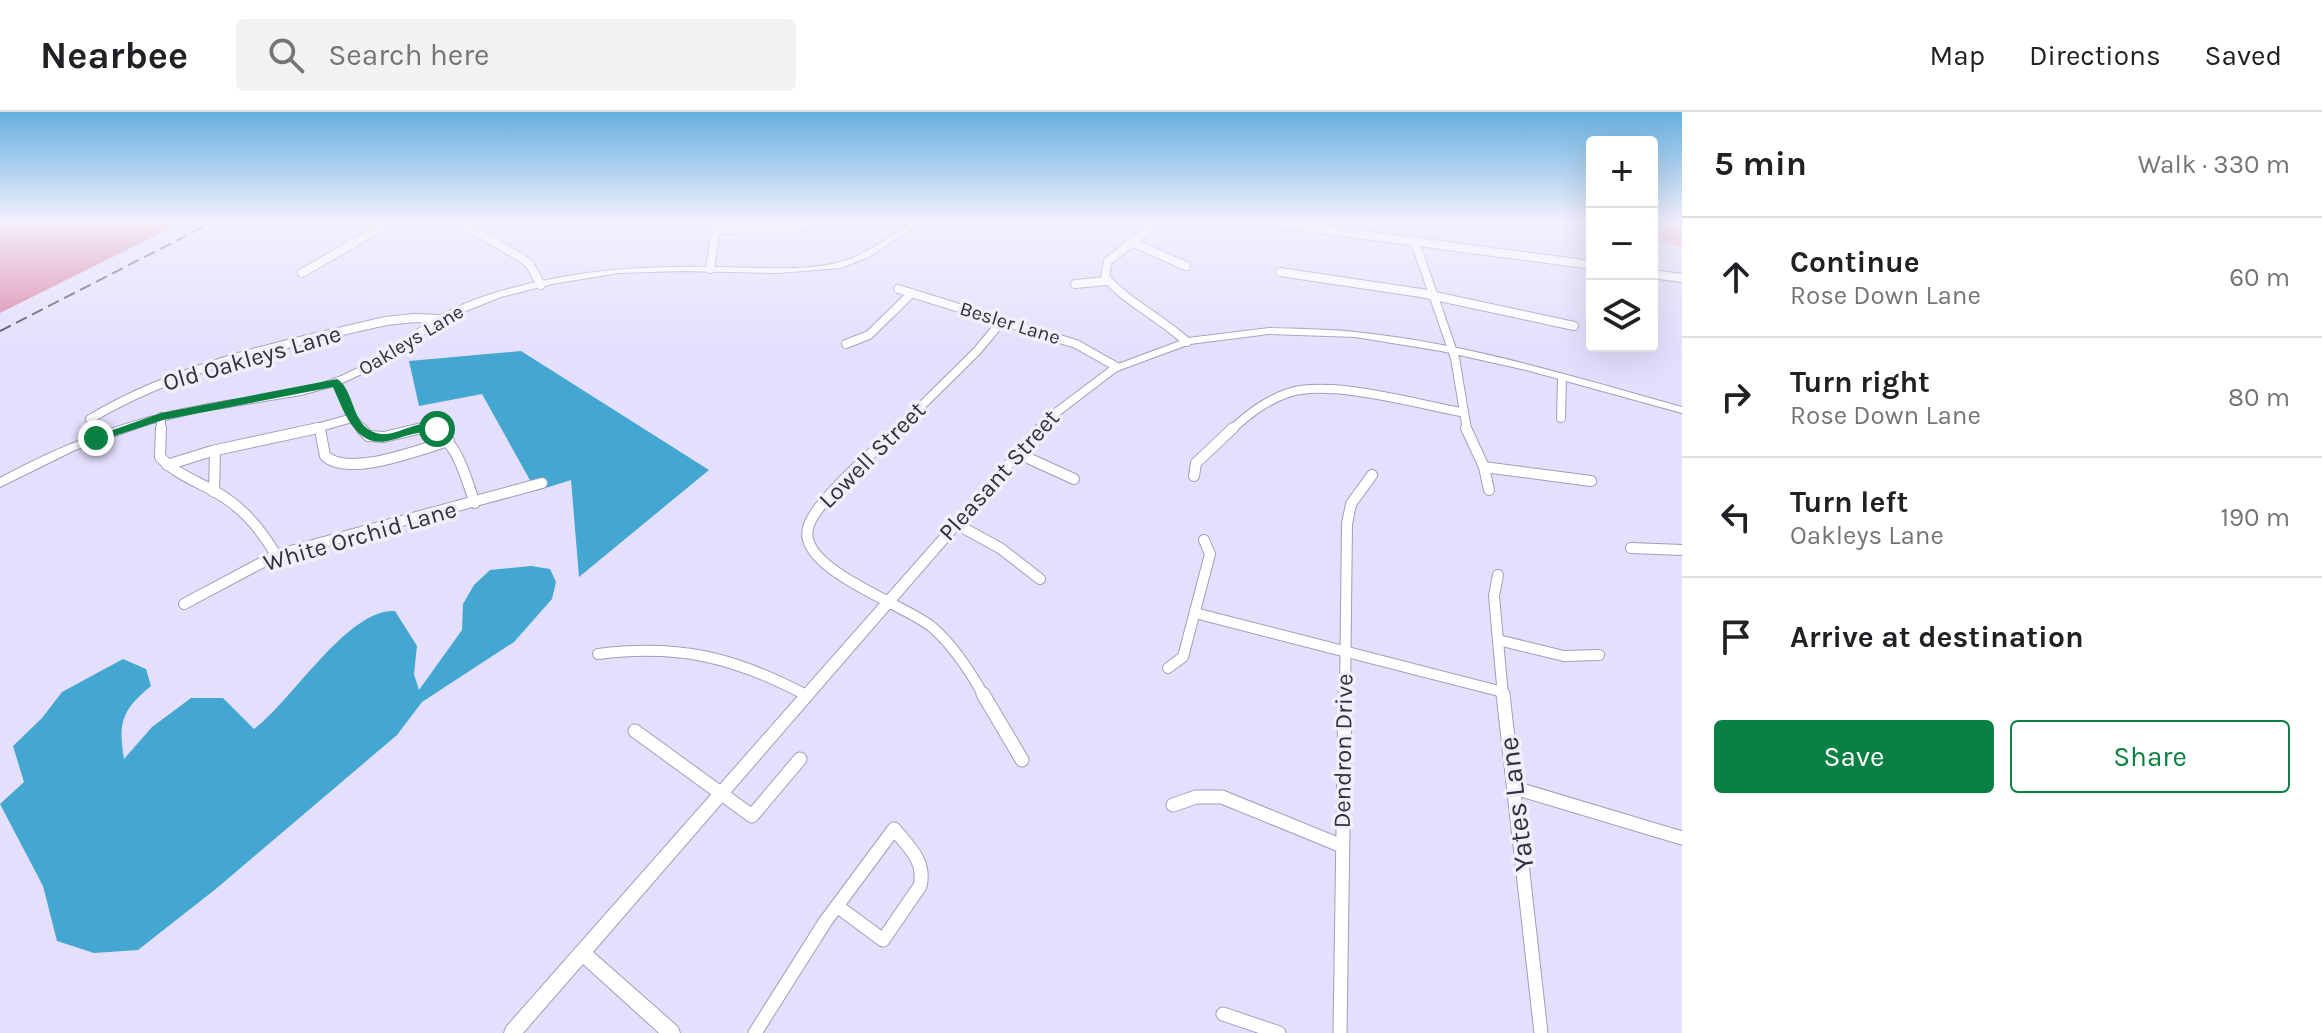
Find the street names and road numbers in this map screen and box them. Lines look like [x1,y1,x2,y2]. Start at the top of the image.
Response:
street label: Besler Lane [957,297,1063,349]
street label: Oakleys Lane [354,300,468,380]
street label: Old Oakleys Lane [160,319,344,397]
street label: Lowell Street [813,396,931,514]
street label: Pleasant Street [933,404,1065,546]
street label: White Orchid Lane [260,495,460,577]
street label: Dendron Drive [1328,673,1358,829]
street label: Yates Lane [1491,735,1541,873]

